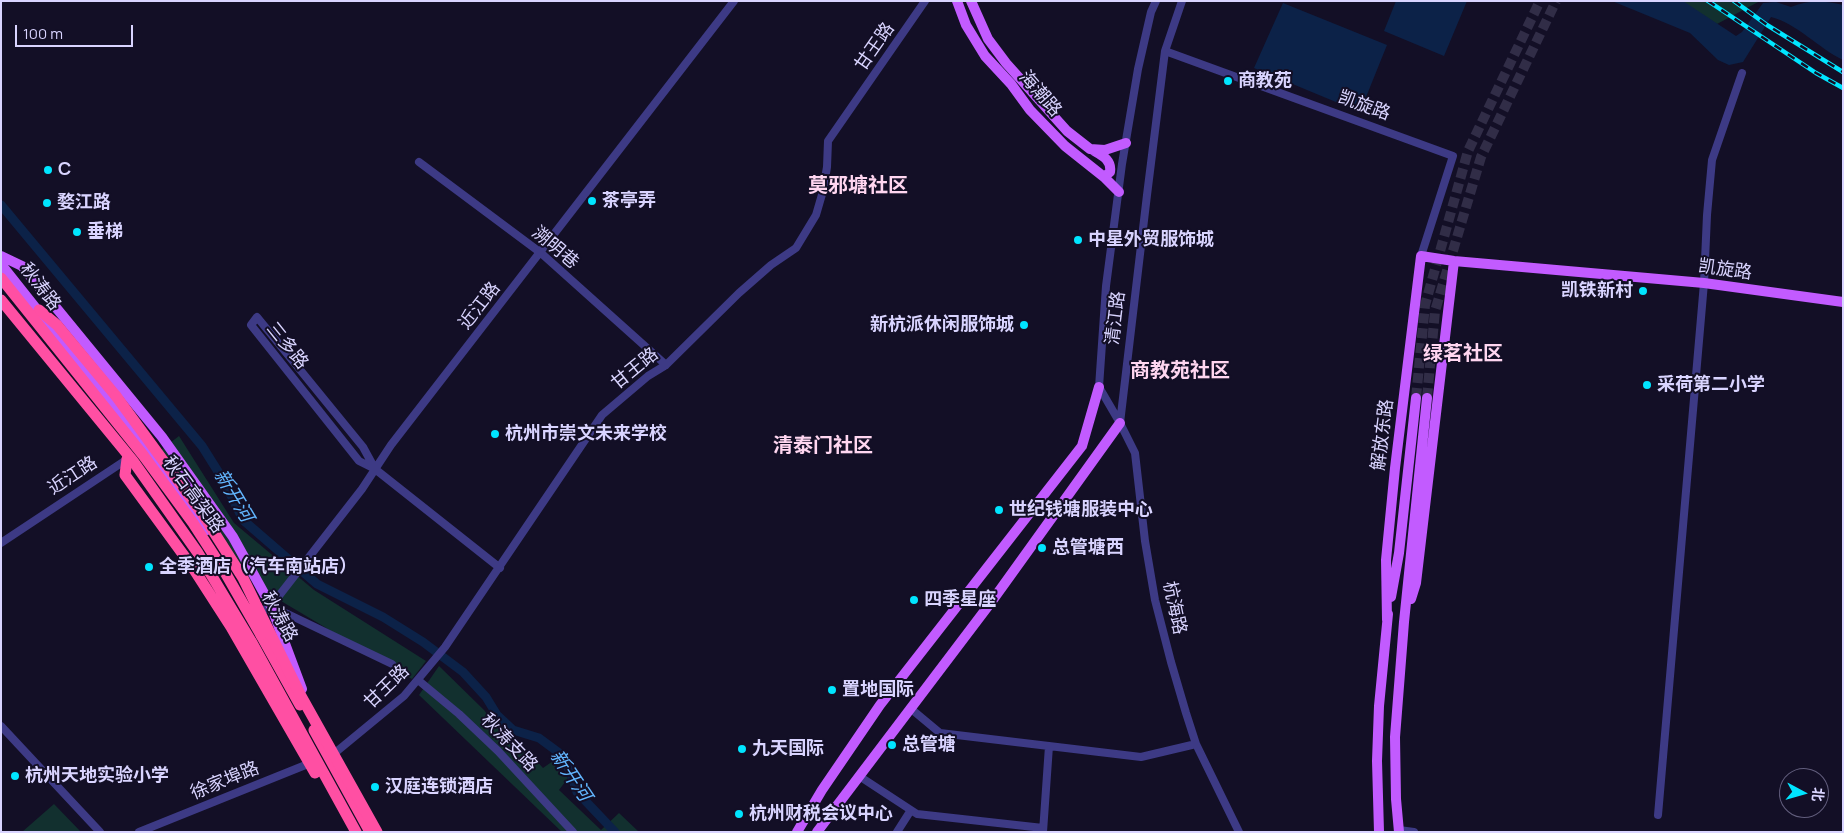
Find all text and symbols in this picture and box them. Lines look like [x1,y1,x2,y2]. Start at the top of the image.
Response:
scale bar [18,15,135,47]
street label: 甘王路 [851,19,899,75]
text: 100 m [23,23,63,44]
street label: 海潮路 [1014,67,1066,121]
place label: 商教苑 [1238,70,1292,92]
marker: 商教苑 [1222,75,1234,87]
street label: 凯旋路 [1335,87,1393,125]
place label: C [58,159,71,181]
marker: C [42,164,54,176]
district label: 莫邪塘社区 [808,174,908,198]
place label: 茶亭弄 [602,190,656,212]
place label: 婺江路 [57,192,111,214]
marker: 茶亭弄 [586,195,598,207]
marker: 婺江路 [41,197,53,209]
place label: 垂梯 [87,221,123,243]
street label: 溯明巷 [527,222,583,274]
marker: 垂梯 [71,226,83,238]
place label: 中星外贸服饰城 [1088,229,1214,251]
marker: 中星外贸服饰城 [1072,234,1084,246]
street label: 凯旋路 [1697,256,1753,284]
street label: 秋涛路 [15,259,65,315]
street label: 近江路 [455,278,505,334]
place label: 凯铁新村 [1561,280,1633,302]
marker: 凯铁新村 [1637,285,1649,297]
street label: 清江路 [1102,290,1130,346]
place label: 新杭派休闲服饰城 [870,314,1014,336]
street label: 三多路 [262,318,312,374]
marker: 新杭派休闲服饰城 [1018,319,1030,331]
district label: 绿茗社区 [1423,342,1503,366]
street label: 甘王路 [607,344,663,394]
district label: 商教苑社区 [1130,359,1230,383]
place label: 采荷第二小学 [1657,374,1765,396]
marker: 采荷第二小学 [1641,379,1653,391]
street label: 解放东路 [1368,398,1398,472]
place label: 杭州市崇文未来学校 [505,423,667,445]
marker: 杭州市崇文未来学校 [489,428,501,440]
district label: 清泰门社区 [773,434,873,458]
street label: 近江路 [44,452,102,500]
street label: 秋石高架路 [158,452,228,538]
water label: 新开河 [209,466,257,526]
place label: 世纪钱塘服装中心 [1009,499,1153,521]
marker: 世纪钱塘服装中心 [993,504,1005,516]
place label: 总管塘西 [1052,537,1124,559]
marker: 总管塘西 [1036,542,1048,554]
place label: 全季酒店（汽车南站店） [159,556,357,578]
marker: 全季酒店（汽车南站店） [143,561,155,573]
street label: 杭海路 [1158,579,1190,637]
street label: 秋涛路 [256,588,302,646]
place label: 四季星座 [924,589,996,611]
marker: 四季星座 [908,594,920,606]
street label: 甘王路 [360,660,414,714]
place label: 置地国际 [842,679,914,701]
marker: 置地国际 [826,684,838,696]
street label: 秋涛支路 [476,710,542,776]
place label: 总管塘 [902,734,956,756]
place label: 九天国际 [752,738,824,760]
marker: 总管塘 [886,739,898,751]
marker: 九天国际 [736,743,748,755]
water label: 新开河 [545,746,595,806]
street label: 徐家埠路 [188,758,262,804]
place label: 杭州天地实验小学 [25,765,169,787]
north arrow [1779,768,1829,818]
marker: 杭州天地实验小学 [9,770,21,782]
place label: 汉庭连锁酒店 [385,776,493,798]
marker: 汉庭连锁酒店 [369,781,381,793]
text: 北 [1808,787,1829,802]
place label: 杭州财税会议中心 [749,803,893,825]
marker: 杭州财税会议中心 [733,808,745,820]

